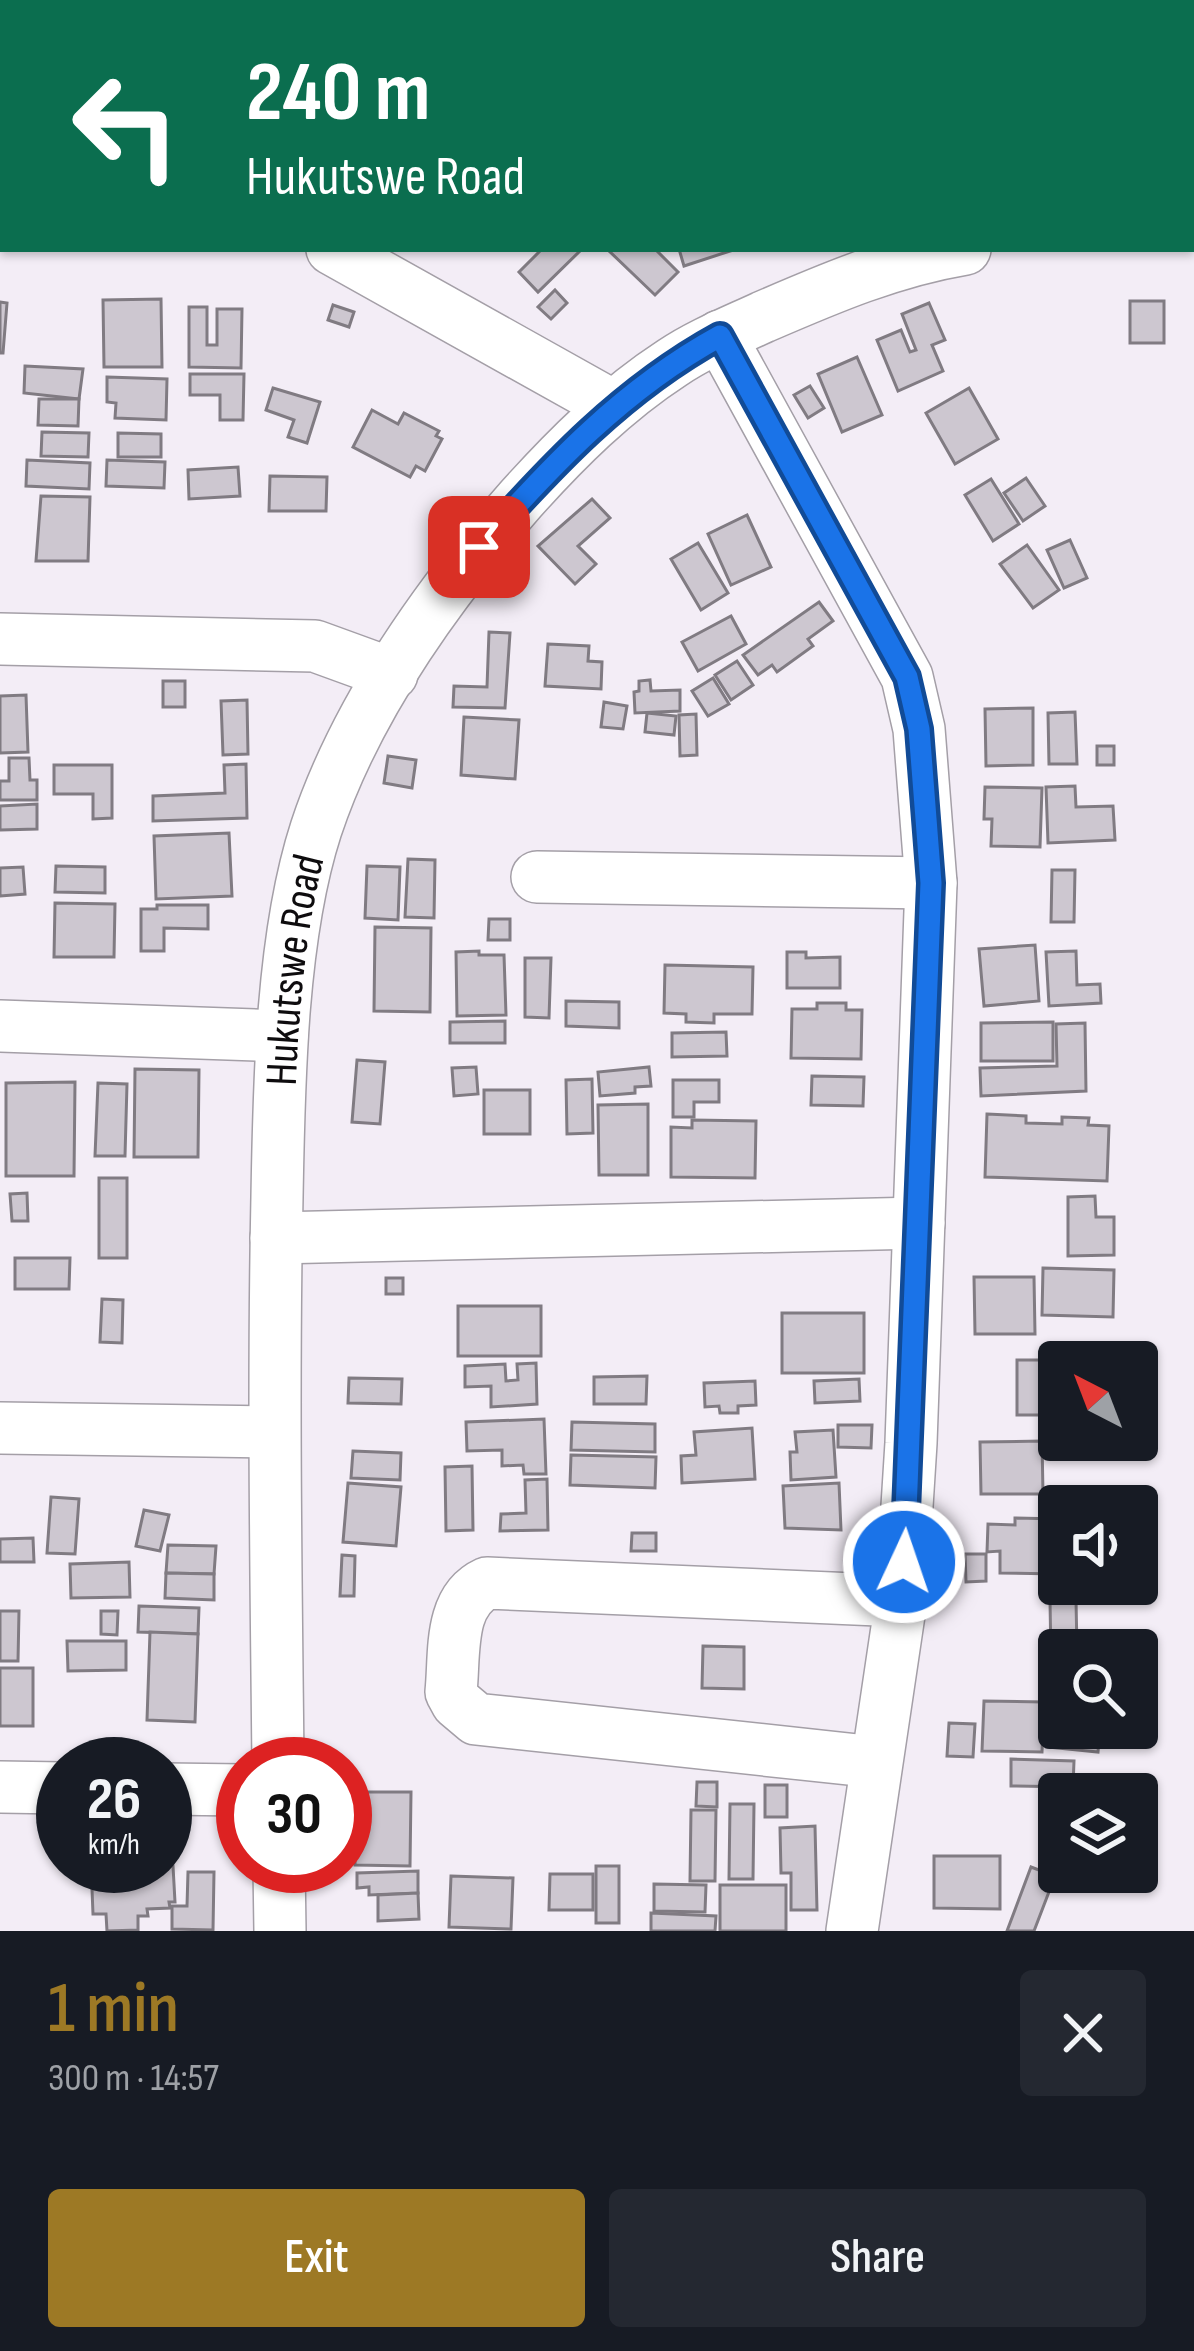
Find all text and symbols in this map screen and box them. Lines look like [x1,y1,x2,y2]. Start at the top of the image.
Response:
text: 240 m [246,43,430,144]
icon: left [48,48,204,204]
text: Hukutswe Road [246,145,525,210]
pin [428,496,530,598]
icon: arrive [446,514,512,580]
street label: Hukutswe Road [255,849,337,1087]
north arrow [1038,1341,1158,1461]
map controls [1038,1341,1158,1893]
button: sound [1038,1485,1158,1605]
position arrow [841,1499,967,1625]
button: search [1038,1629,1158,1749]
speed limit sign: 30 [216,1737,372,1893]
text: 26 [87,1764,141,1836]
button: layers [1038,1773,1158,1893]
text: km/h [88,1827,140,1863]
text: 1 min [48,1966,179,2053]
button: close [1020,1970,1146,2096]
text: 300 m · 14:57 [48,2055,219,2102]
button: Exit [48,2189,585,2327]
button: Share [609,2189,1146,2327]

